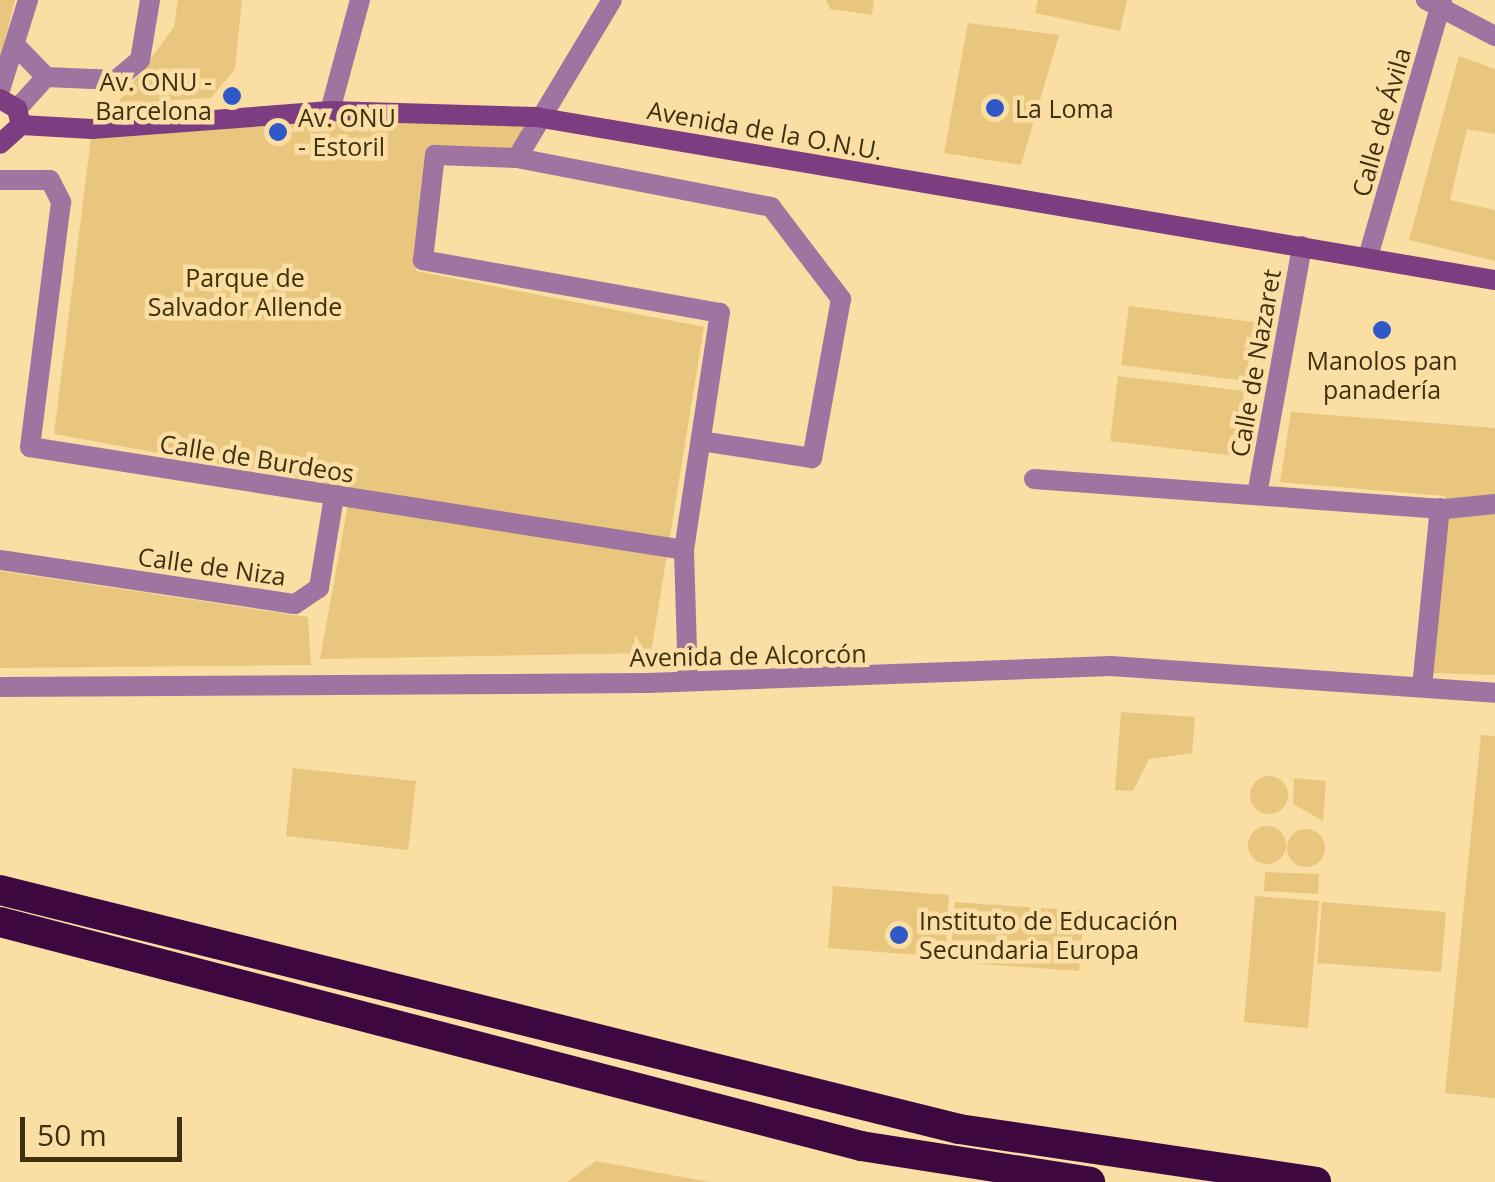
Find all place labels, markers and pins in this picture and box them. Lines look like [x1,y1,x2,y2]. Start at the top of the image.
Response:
place label: Av. ONU - Barcelona [95,67,212,126]
marker: Av. ONU - Barcelona [221,85,243,107]
place label: La Loma [1015,93,1114,123]
marker: La Loma [984,97,1006,119]
place label: Av. ONU - Estoril [298,103,396,162]
marker: Av. ONU - Estoril [267,121,289,143]
marker: Manolos pan panadería [1371,319,1393,341]
place label: Manolos pan panadería [1306,346,1458,405]
place label: Instituto de Educación Secundaria Europa [919,906,1178,965]
marker: Instituto de Educación Secundaria Europa [888,924,910,946]

